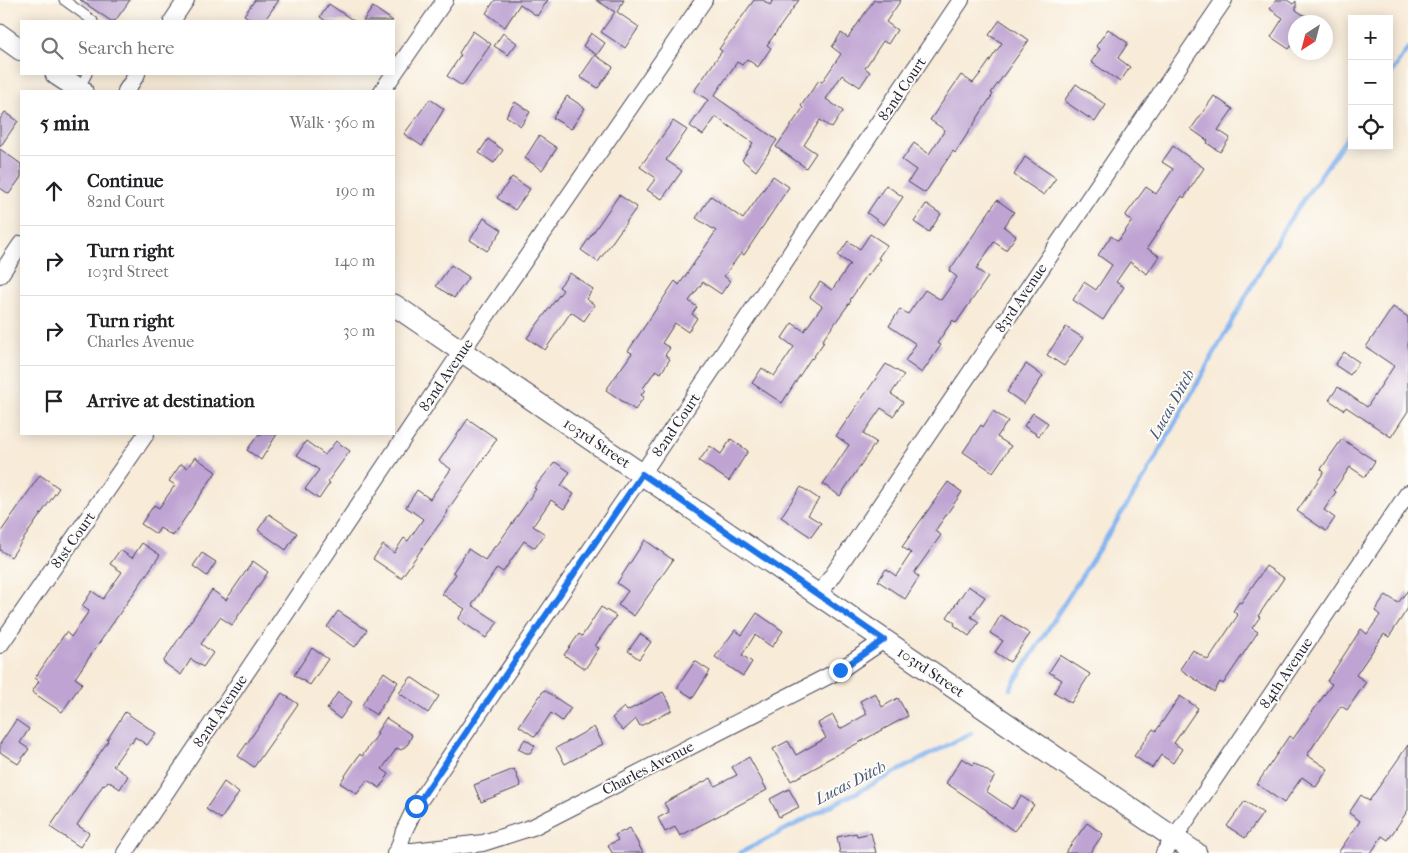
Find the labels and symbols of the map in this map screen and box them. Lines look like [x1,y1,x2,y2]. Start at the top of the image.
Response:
north arrow [1288,15,1333,60]
street label: 82nd Court [874,53,930,124]
street label: 83rd Avenue [991,259,1051,336]
street label: 82nd Avenue [415,335,477,415]
water label: Lucas Ditch [1144,366,1198,443]
street label: 82nd Court [648,389,704,460]
street label: 103rd Street [560,414,634,472]
street label: 81st Court [47,508,99,572]
street label: 84th Avenue [1256,634,1317,712]
street label: 103rd Street [894,643,968,701]
route end [829,659,852,682]
street label: 82nd Avenue [189,671,251,751]
street label: Charles Avenue [599,737,697,799]
water label: Lucas Ditch [811,757,889,809]
route start [405,795,428,818]

